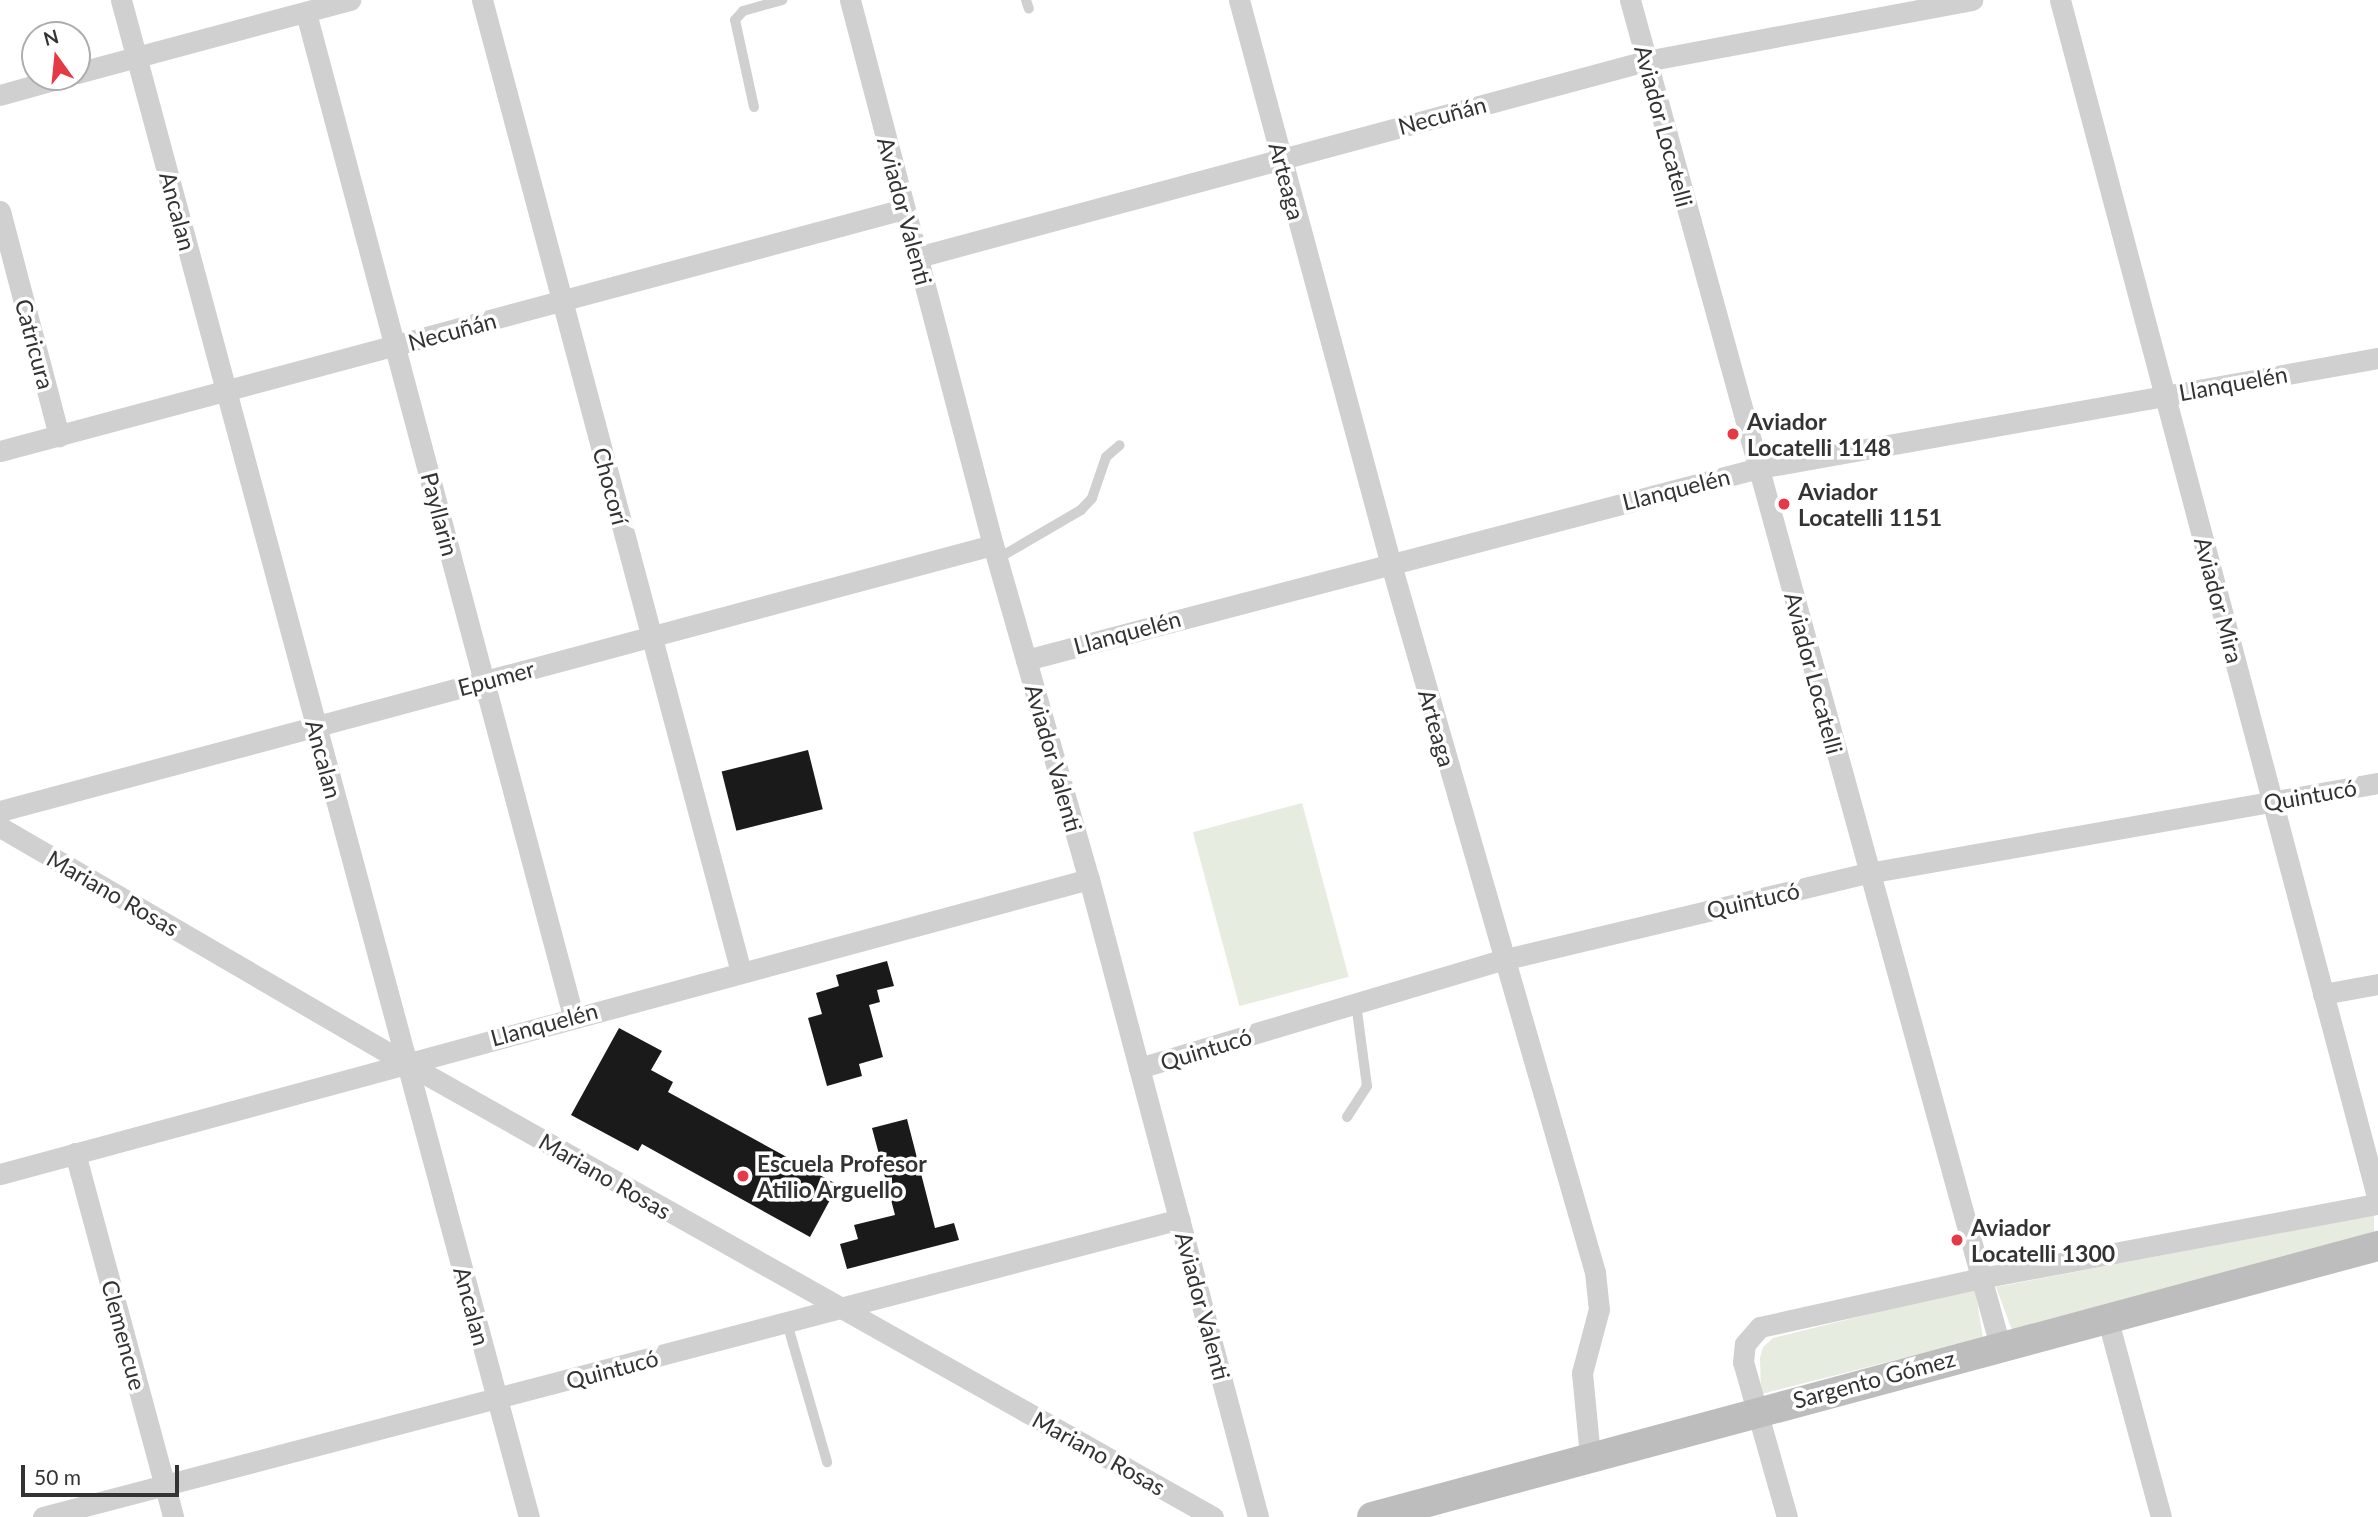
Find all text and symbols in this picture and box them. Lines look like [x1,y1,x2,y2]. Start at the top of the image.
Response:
north arrow [21,21,91,91]
text: N [41,24,61,50]
street label: Aviador Locatelli [1629,42,1699,210]
street label: Necuñán [1395,90,1489,140]
street label: Aviador Valenti [872,133,938,289]
street label: Arteaga [1263,139,1311,223]
street label: Ancalan [154,169,202,253]
street label: Catricura [10,296,60,392]
street label: Necuñán [405,306,499,356]
street label: Llanquelén [2177,360,2289,406]
place label: Aviador Locatelli 1148 [1747,407,1891,461]
marker: Aviador Locatelli 1148 [1725,426,1741,442]
street label: Chocorí [587,444,635,528]
street label: Llanquelén [1619,462,1733,516]
street label: Payllarin [416,469,464,559]
place label: Aviador Locatelli 1151 [1798,477,1942,531]
marker: Aviador Locatelli 1151 [1776,496,1792,512]
street label: Aviador Mira [2189,534,2249,666]
street label: Aviador Locatelli [1779,589,1849,757]
street label: Llanquelén [1070,604,1184,660]
street label: Epumer [455,655,537,701]
street label: Aviador Valenti [1020,680,1088,836]
street label: Arteaga [1413,686,1461,770]
street label: Ancalan [300,717,348,801]
street label: Quintucó [2261,773,2359,817]
street label: Mariano Rosas [42,844,184,942]
street label: Quintucó [1704,876,1802,924]
street label: Llanquelén [487,996,601,1052]
street label: Quintucó [1157,1022,1255,1076]
street label: Mariano Rosas [534,1127,676,1225]
place label: Escuela Profesor Atilio Arguello [757,1149,927,1203]
marker: Escuela Profesor Atilio Arguello [735,1168,751,1184]
place label: Aviador Locatelli 1300 [1971,1213,2115,1267]
street label: Aviador Valenti [1170,1228,1236,1384]
marker: Aviador Locatelli 1300 [1949,1232,1965,1248]
street label: Ancalan [448,1264,496,1348]
street label: Clemencue [96,1277,152,1393]
street label: Quintucó [563,1343,661,1395]
street label: Sargento Gómez [1790,1344,1958,1414]
street label: Mariano Rosas [1028,1405,1170,1501]
scale bar [24,1450,182,1494]
text: 50 m [34,1464,81,1489]

